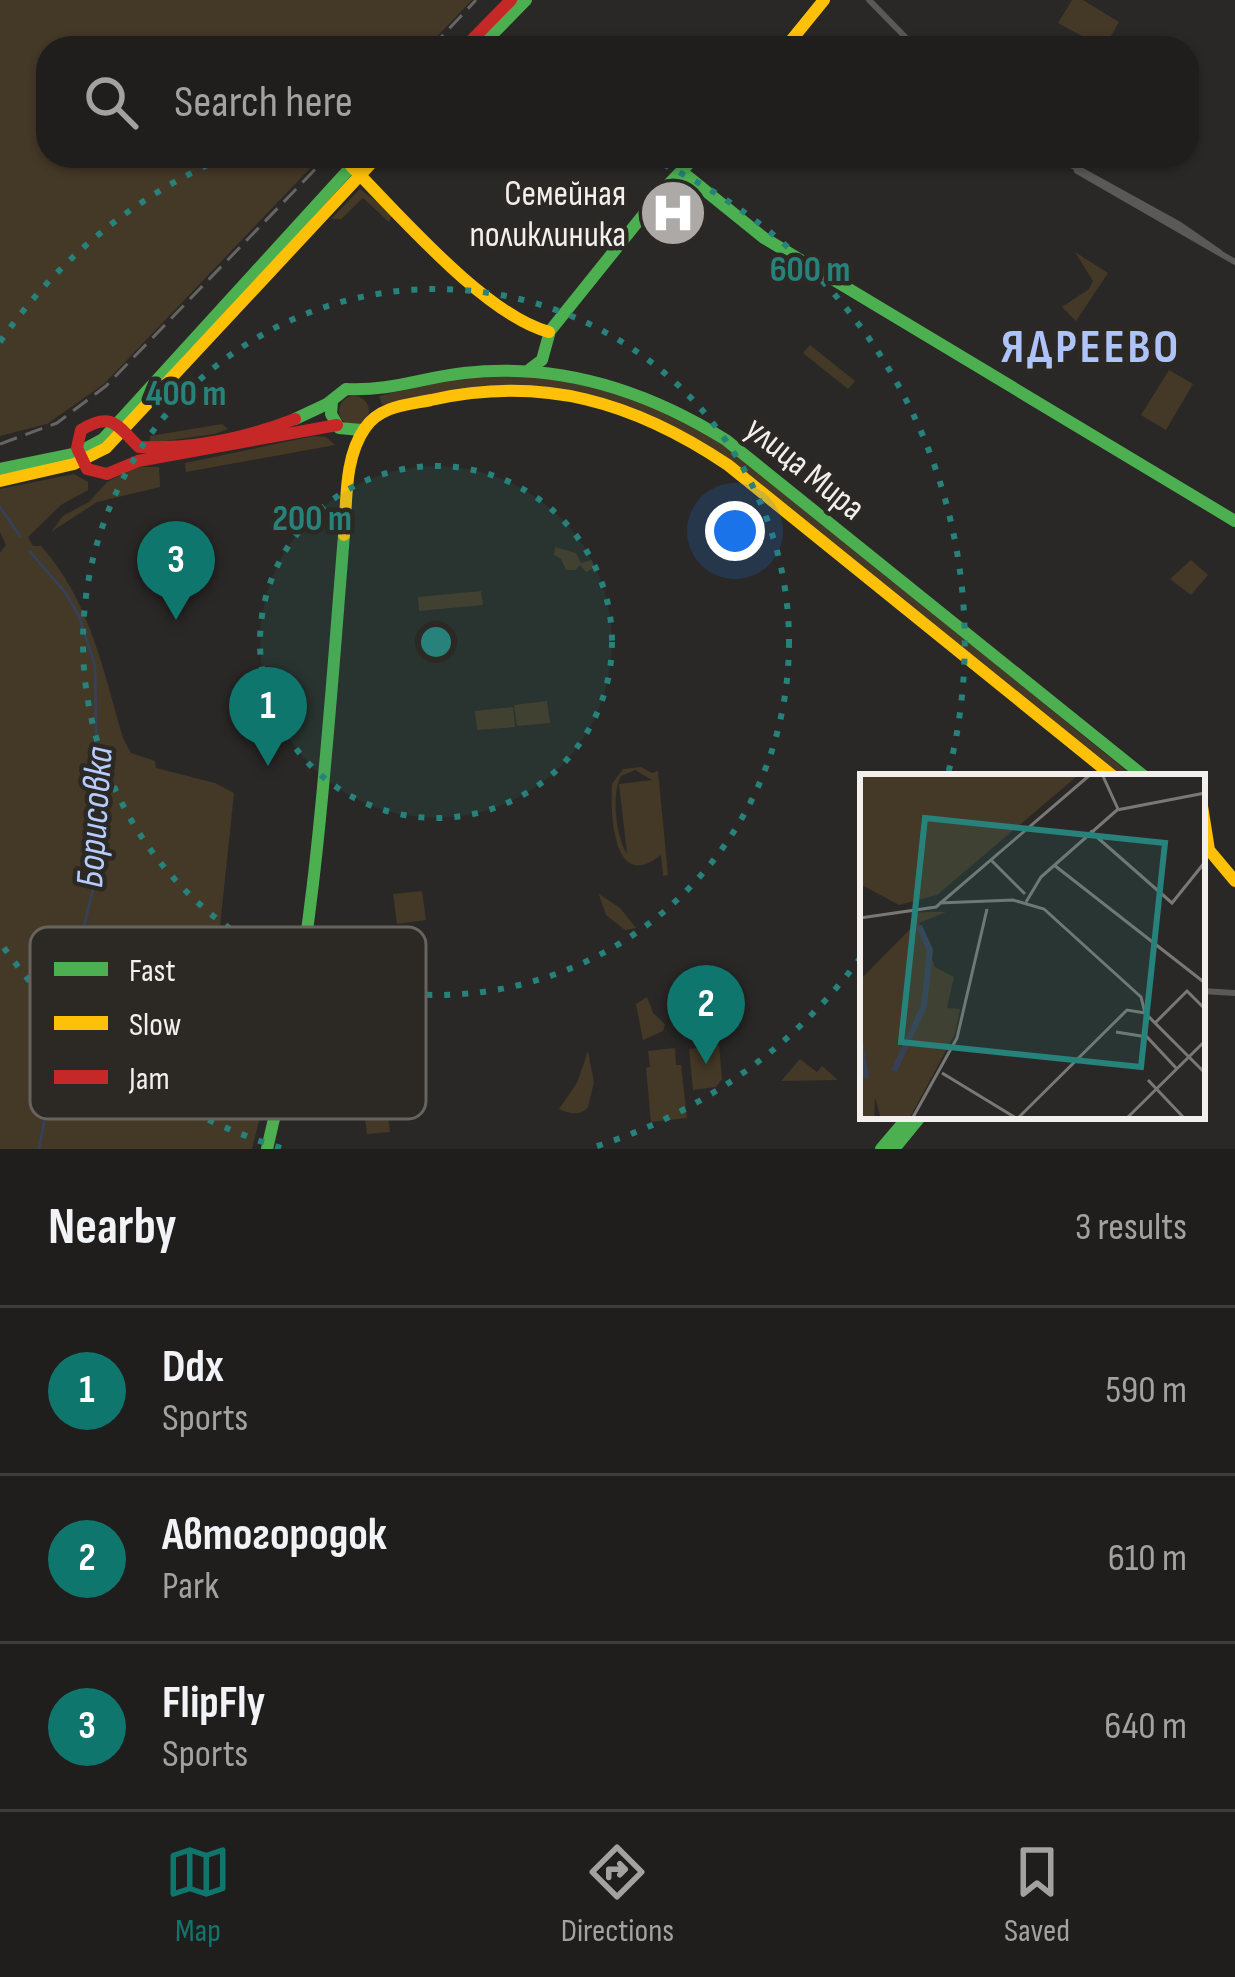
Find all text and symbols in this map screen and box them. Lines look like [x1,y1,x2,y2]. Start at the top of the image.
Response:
search box [36,36,1199,168]
icon: search [78,69,144,135]
text: Search here [174,75,353,130]
place label: Семейная поликлиника [469,173,626,257]
hospital icon: Семейная поликлиника [638,178,708,248]
text: 600 m [770,249,850,292]
district label: ЯДРЕЕВО [1001,319,1181,376]
text: 400 m [146,373,226,416]
street label: улица Мира [736,408,873,530]
text: 200 m [272,498,352,541]
your location [705,501,765,561]
pin: 3 [137,521,215,620]
centre of rings [415,621,457,663]
pin: 1 [229,667,307,766]
water label: Борисовка [67,745,124,889]
inset map [860,774,1205,1119]
legend [30,927,426,1119]
text: Fast [129,951,176,991]
pin: 2 [667,965,745,1064]
text: Slow [129,1005,181,1045]
text: Jam [128,1059,170,1099]
text: Nearby [48,1197,177,1258]
text: 3 results [1075,1204,1187,1251]
text: Ddx [162,1340,224,1395]
text: 1 [79,1367,95,1414]
text: 590 m [1105,1367,1187,1414]
text: Sports [162,1395,248,1442]
text: Автогородок [162,1508,387,1563]
text: 2 [78,1535,96,1582]
text: 610 m [1108,1535,1187,1582]
text: Park [162,1563,219,1610]
text: FlipFly [162,1676,265,1731]
text: 3 [78,1703,96,1750]
text: 640 m [1104,1703,1187,1750]
text: Sports [162,1731,248,1778]
tab: Map [165,1839,231,1951]
tab: Directions [561,1839,674,1951]
tab: Saved [1004,1839,1070,1951]

